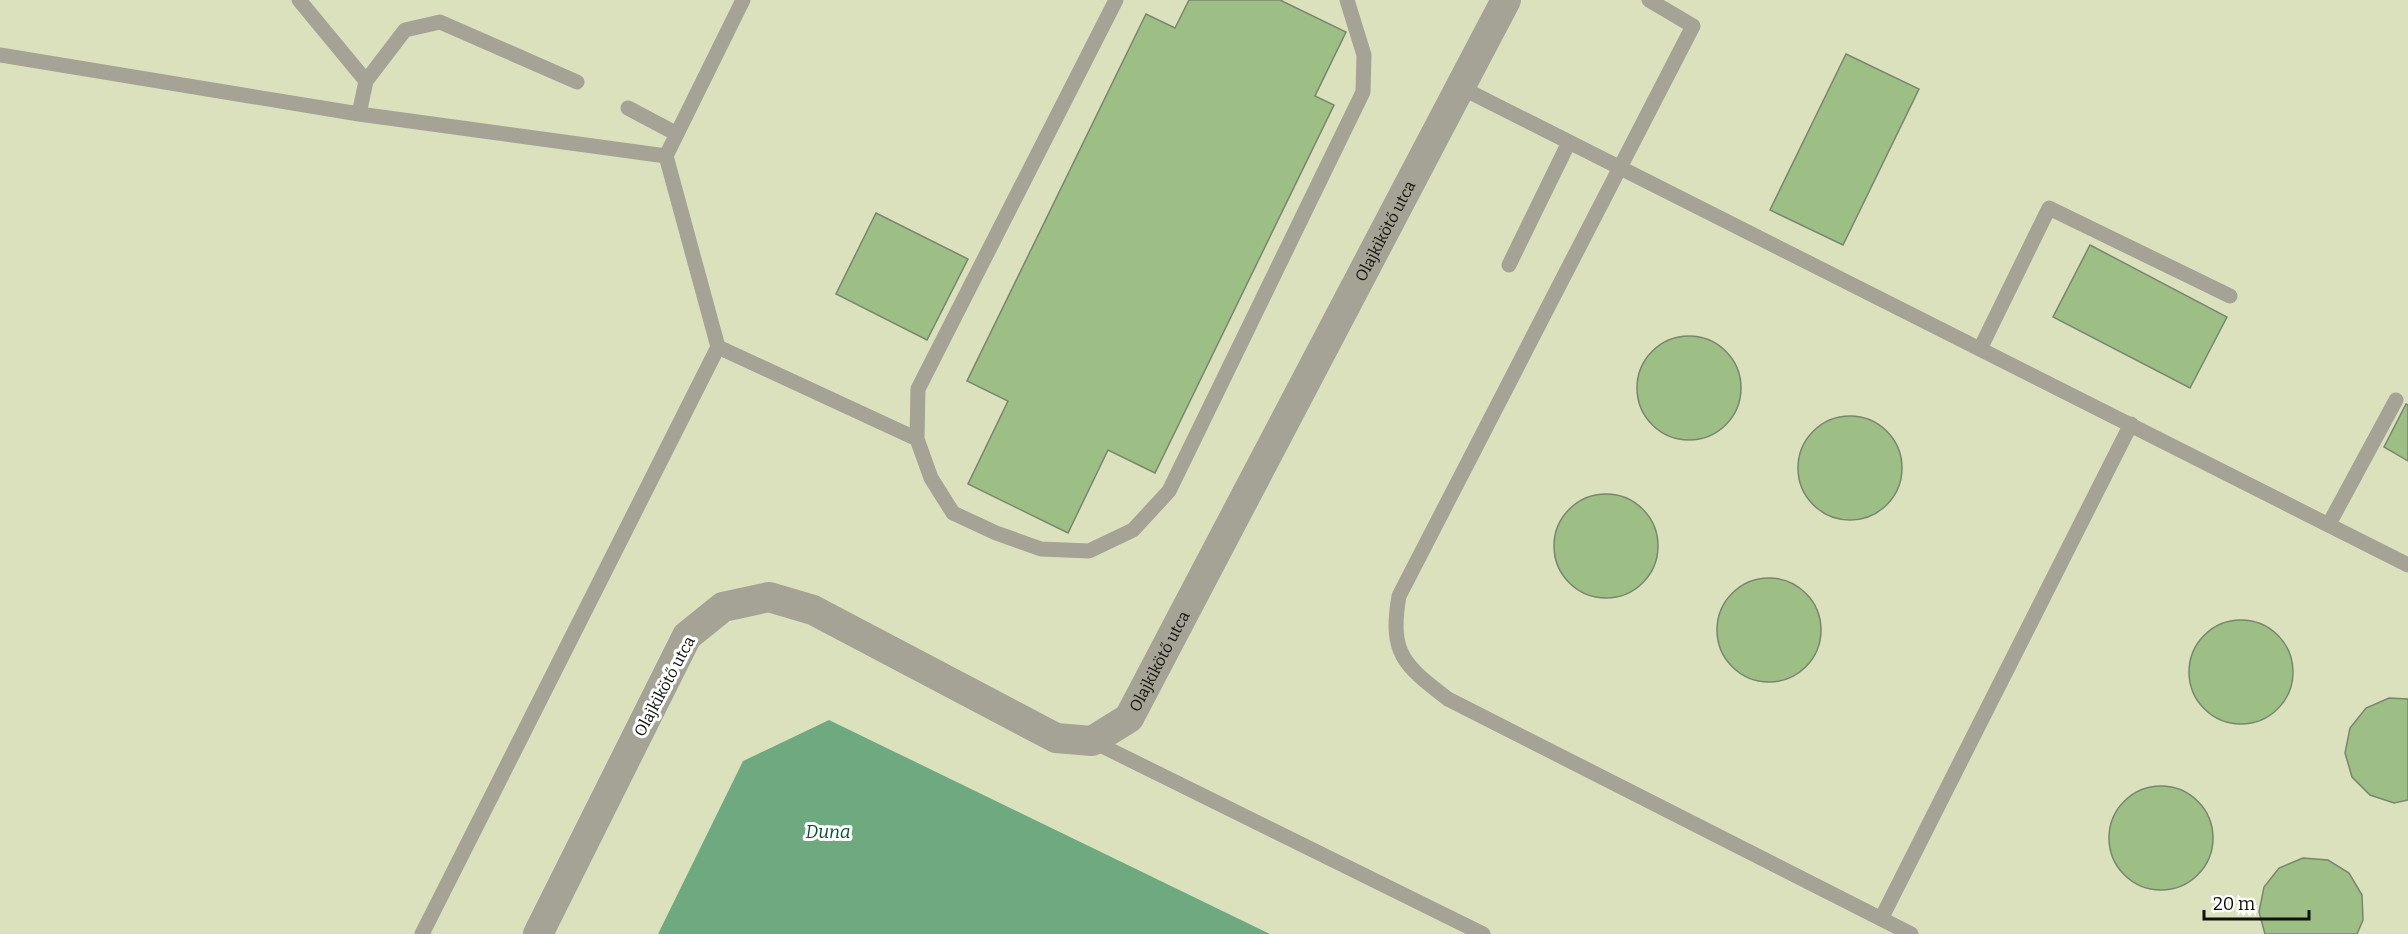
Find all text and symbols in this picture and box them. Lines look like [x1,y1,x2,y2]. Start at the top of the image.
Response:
street label: Olajkikötő utca [1351,177,1420,285]
street label: Olajkikötő utca [1125,608,1194,715]
street label: Olajkikötő utca [630,633,699,740]
water label: Duna [806,821,850,843]
scale bar [2204,883,2309,921]
text: 20 m [2213,893,2255,915]

